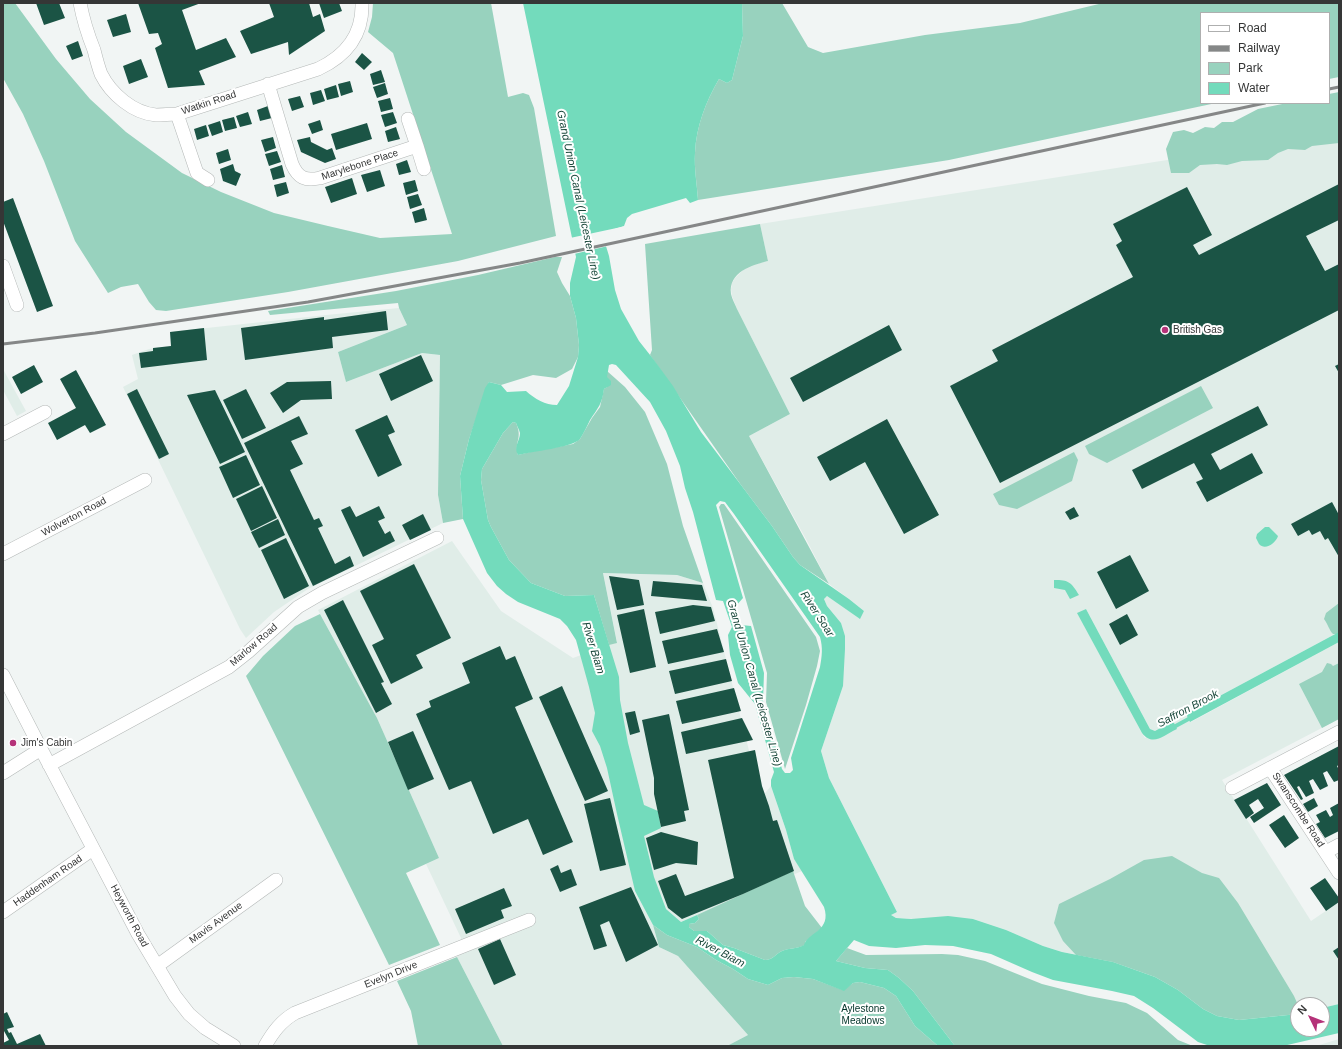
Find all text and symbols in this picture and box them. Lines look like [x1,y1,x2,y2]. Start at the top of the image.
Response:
legend [1200,12,1330,104]
text: Road [1238,21,1267,35]
text: Railway [1238,41,1280,55]
text: Park [1238,61,1263,75]
text: Water [1238,81,1270,95]
street label: Watkin Road [180,89,238,117]
water label: Grand Union Canal (Leicester Line) [554,109,602,281]
street label: Marylebone Place [320,147,400,183]
place label: British Gas [1173,324,1222,336]
marker: British Gas [1160,325,1170,335]
street label: Wolverton Road [40,495,108,539]
water label: River Soar [797,589,837,639]
water label: Grand Union Canal (Leicester Line) [724,598,784,768]
water label: River Biam [579,620,607,676]
street label: Marlow Road [228,621,280,669]
water label: Saffron Brook [1155,687,1221,731]
place label: Jim's Cabin [21,737,72,749]
marker: Jim's Cabin [8,738,18,748]
street label: Swanscombe Road [1269,770,1327,850]
street label: Haddenham Road [11,853,85,909]
street label: Heyworth Road [108,883,150,949]
street label: Mavis Avenue [187,900,245,946]
water label: River Biam [693,934,747,970]
street label: Evelyn Drive [363,959,419,991]
north arrow [1290,997,1330,1037]
park label: Aylestone Meadows [841,1003,885,1026]
text: N [1295,1003,1309,1017]

